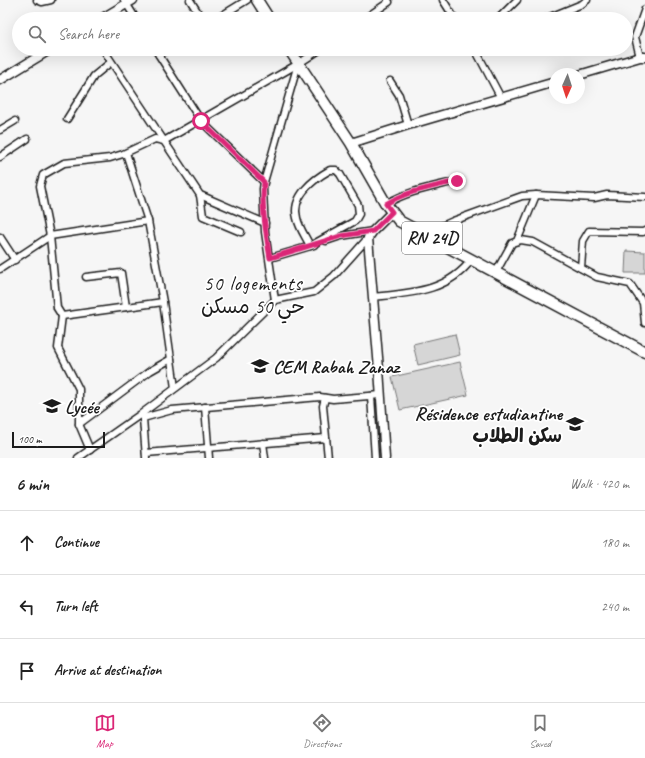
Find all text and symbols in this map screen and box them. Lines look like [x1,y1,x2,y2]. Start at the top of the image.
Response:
search box [12,12,633,56]
icon: search [26,23,48,45]
text: Search here [58,25,119,44]
north arrow [549,68,585,104]
route start [192,112,210,130]
route end [448,172,466,190]
road number: RN 24D [402,222,462,254]
district label: 50 logements حي 50 مسكن [201,271,305,324]
place label: CEM Rabah Zanaz [273,355,401,379]
school or university icon: CEM Rabah Zanaz [250,356,270,376]
place label: Lycée [65,395,100,419]
school or university icon: Lycée [42,396,62,416]
place label: Résidence estudiantine سكن الطلاب [415,402,564,448]
school or university icon: Résidence estudiantine سكن الطلاب [565,414,585,434]
scale bar [12,430,105,449]
text: 100 m [18,432,42,446]
text: 6 min [16,474,49,495]
text: Walk · 420 m [570,476,629,492]
icon: ahead [16,532,38,554]
text: Continue [54,533,99,552]
text: 180 m [601,535,629,551]
icon: left [16,596,38,618]
text: Turn left [54,597,97,616]
text: 240 m [601,599,629,615]
icon: arrive [16,660,38,682]
text: Arrive at destination [54,661,161,680]
tab: Map [94,712,116,750]
tab: Directions [303,712,342,750]
tab: Saved [529,712,551,750]

